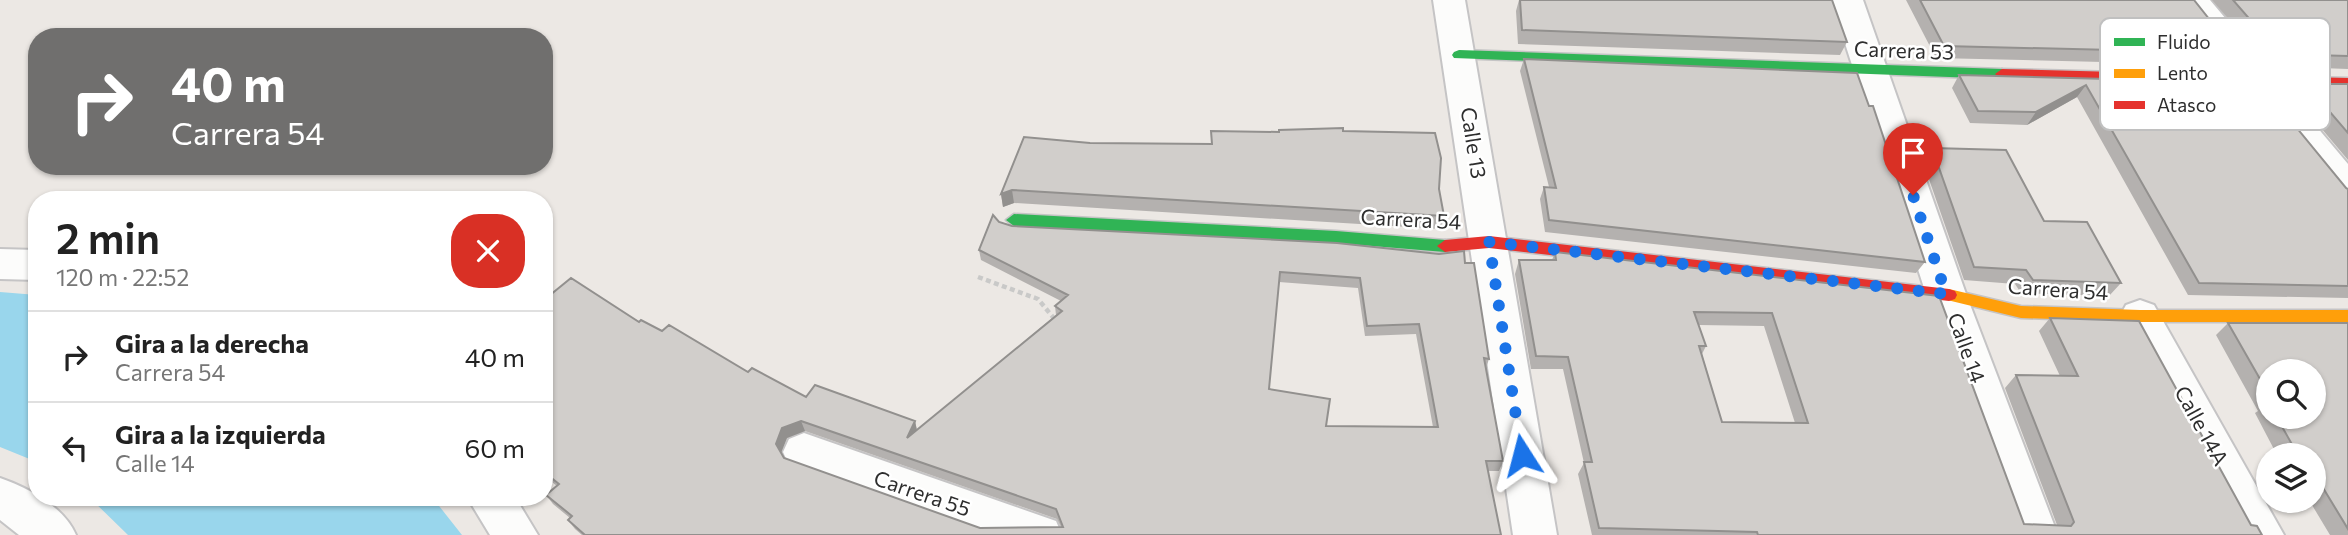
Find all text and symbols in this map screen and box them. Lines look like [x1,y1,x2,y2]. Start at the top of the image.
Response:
legend [2100,18,2330,130]
text: Fluido [2157,30,2211,53]
street label: Carrera 53 [1854,35,1955,64]
text: 40 m [171,52,286,112]
icon: right [56,56,147,147]
text: Lento [2157,61,2208,84]
text: Atasco [2157,93,2216,116]
street label: Calle 13 [1456,105,1492,180]
text: Carrera 54 [171,112,324,152]
pin [1883,123,1943,195]
icon: arrive [1894,134,1932,172]
street label: Carrera 54 [1360,203,1462,234]
text: 2 min [56,211,160,263]
button: close [451,214,525,288]
text: 120 m · 22:52 [56,263,189,291]
street label: Carrera 54 [2007,273,2110,305]
street label: Calle 14 [1943,309,1992,386]
text: Gira a la derecha [115,327,309,358]
icon: right [56,338,94,376]
text: 40 m [465,341,525,372]
text: Carrera 54 [115,358,225,386]
map controls [2256,359,2326,513]
button: search [2256,359,2326,429]
street label: Calle 14A [2170,381,2234,469]
text: Gira a la izquierda [115,418,326,449]
position arrow [1485,418,1559,492]
icon: left [56,429,94,467]
text: 60 m [465,432,525,463]
button: layers [2256,443,2326,513]
text: Calle 14 [115,449,195,477]
street label: Carrera 55 [871,464,974,521]

